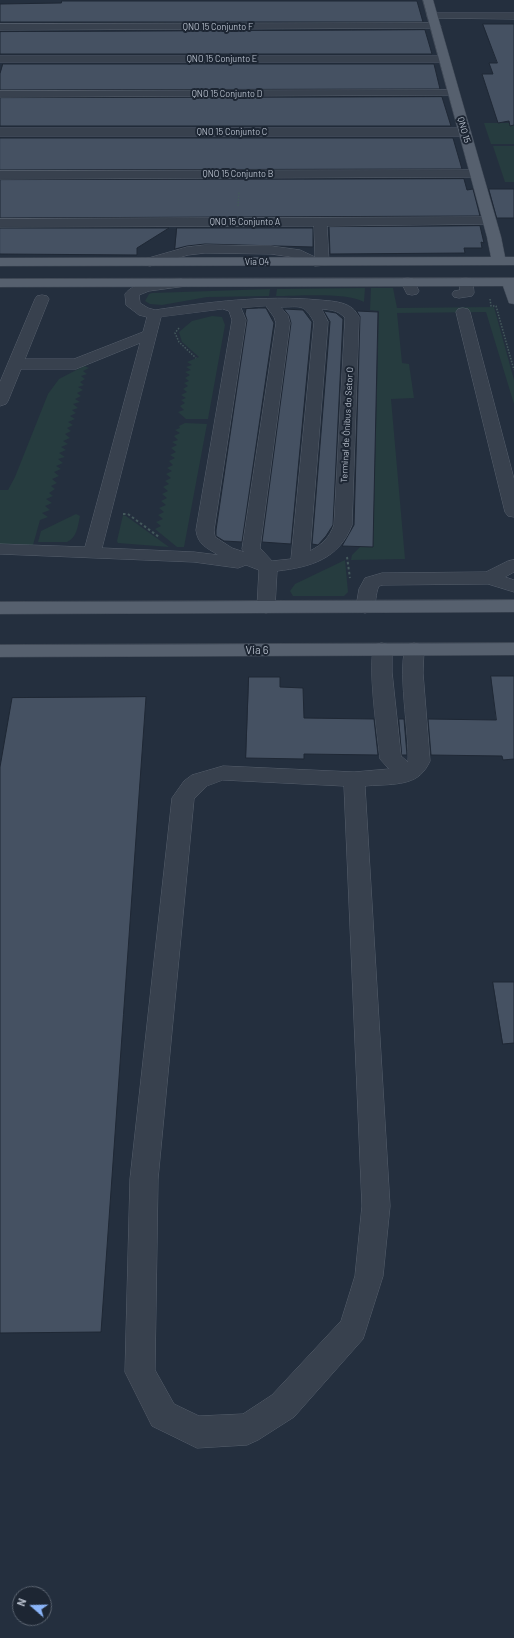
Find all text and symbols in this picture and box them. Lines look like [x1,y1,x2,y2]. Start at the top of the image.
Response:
street label: QNO 15 Conjunto F [183,22,253,32]
street label: QNO 15 Conjunto E [187,54,257,64]
street label: QNO 15 Conjunto D [192,89,262,99]
street label: QNO 15 [455,116,473,144]
street label: QNO 15 Conjunto C [197,127,267,137]
street label: QNO 15 Conjunto B [203,169,273,179]
street label: QNO 15 Conjunto A [210,217,280,227]
street label: Via O4 [245,257,269,267]
street label: Terminal de Ônibus do Setor O [339,367,355,483]
street label: Via 6 [246,643,268,657]
north arrow [12,1586,52,1626]
text: N [14,1596,29,1608]

